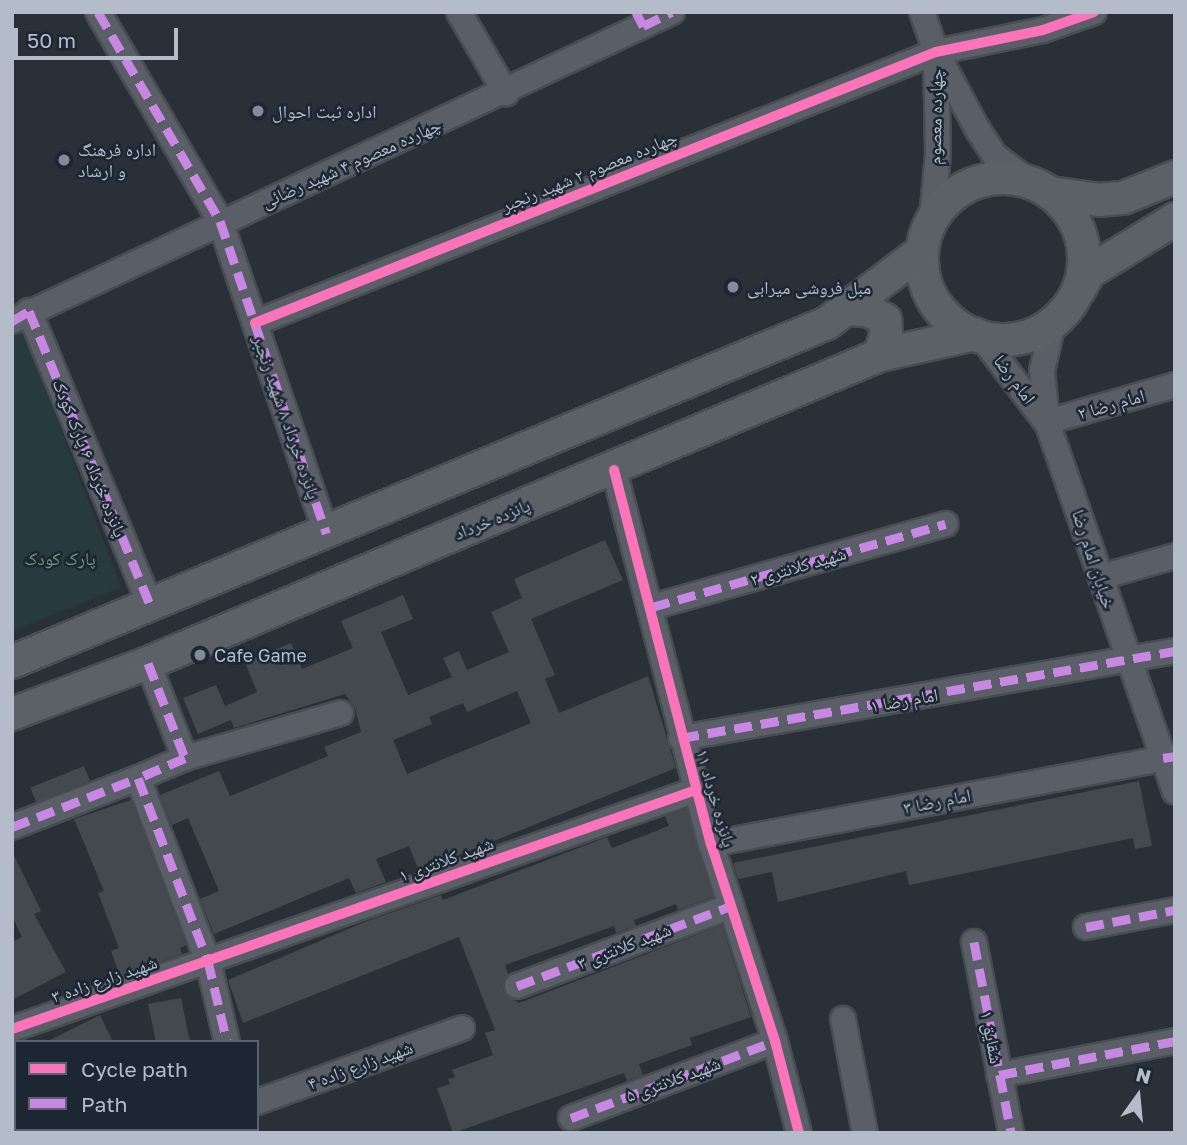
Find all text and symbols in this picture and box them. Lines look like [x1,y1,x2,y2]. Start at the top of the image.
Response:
scale bar [18,14,182,58]
text: 50 m [27,27,76,53]
street label: چهارده معصوم [923,69,947,165]
place label: اداره ثبت احوال [272,100,377,122]
marker: اداره ثبت احوال [250,103,266,119]
street label: چهارده معصوم ۴ شهید رضائی [258,114,444,212]
street label: چهارده معصوم ۲ شهید رنجبر [498,126,680,216]
place label: اداره فرهنگ و ارشاد [78,139,156,182]
marker: اداره فرهنگ و ارشاد [56,152,72,168]
place label: مبل فروشی میرابی [747,276,871,298]
marker: مبل فروشی میرابی [725,279,741,295]
street label: پانزده خرداد ۸ شهید رنجبر [249,332,325,502]
street label: امام رضا [990,350,1040,408]
street label: پانزده خرداد ۶ پارک کودک [48,376,132,540]
street label: امام رضا ۲ [1075,384,1147,424]
street label: پانزده خرداد [451,494,533,544]
street label: خیابان امام رضا [1068,507,1120,611]
street label: شهید کلانتری ۲ [747,542,849,590]
park label: پارک کودک [24,547,96,569]
place label: Cafe Game [214,644,307,666]
marker: Cafe Game [192,647,208,663]
street label: امام رضا ۱ [868,683,940,717]
street label: پانزده خرداد ۱۱ [692,747,740,849]
street label: امام رضا ۳ [901,784,973,818]
street label: شهید کلانتری ۱ [396,832,496,886]
street label: شهید کلانتری ۳ [574,918,674,974]
street label: شهید زارع زاده ۳ [48,951,160,1007]
street label: شقایق ۱ [976,1009,1008,1065]
street label: شهید زارع زاده ۴ [304,1036,416,1094]
legend [14,1040,259,1131]
street label: شهید کلانتری ۵ [623,1052,723,1106]
text: Cycle path [81,1056,188,1082]
north arrow [1103,1061,1173,1131]
text: N [1134,1062,1154,1088]
text: Path [81,1091,128,1117]

